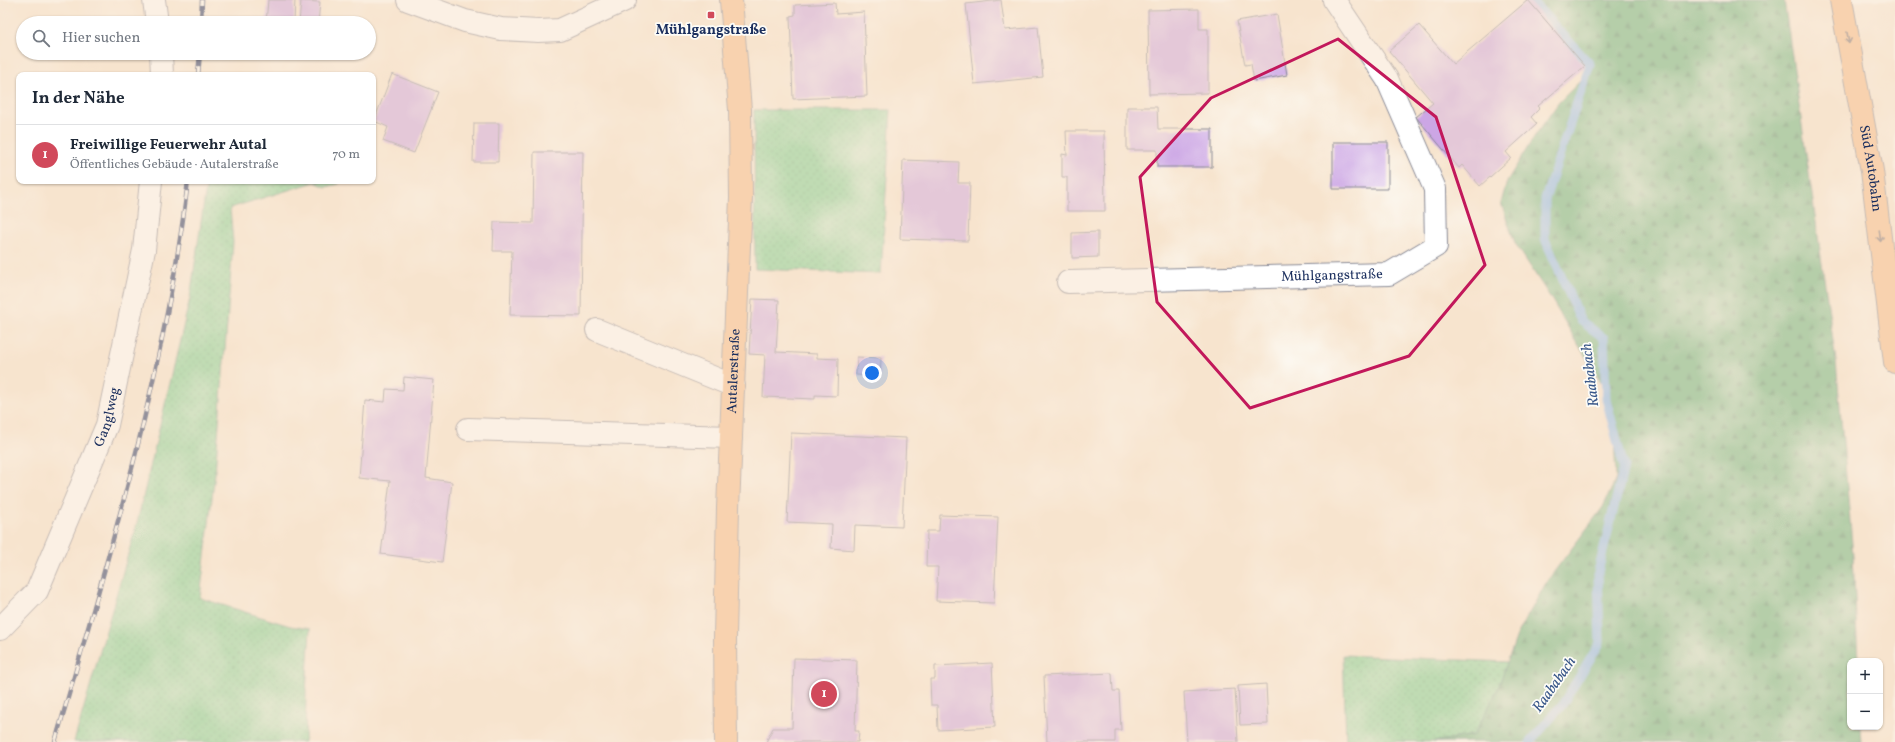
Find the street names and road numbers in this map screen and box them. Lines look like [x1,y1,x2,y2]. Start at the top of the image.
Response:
street label: Süd Autobahn [1854,124,1886,213]
street label: Mühlgangstraße [1281,265,1383,286]
street label: Autalerstraße [722,328,745,414]
street label: Ganglweg [89,385,124,450]

